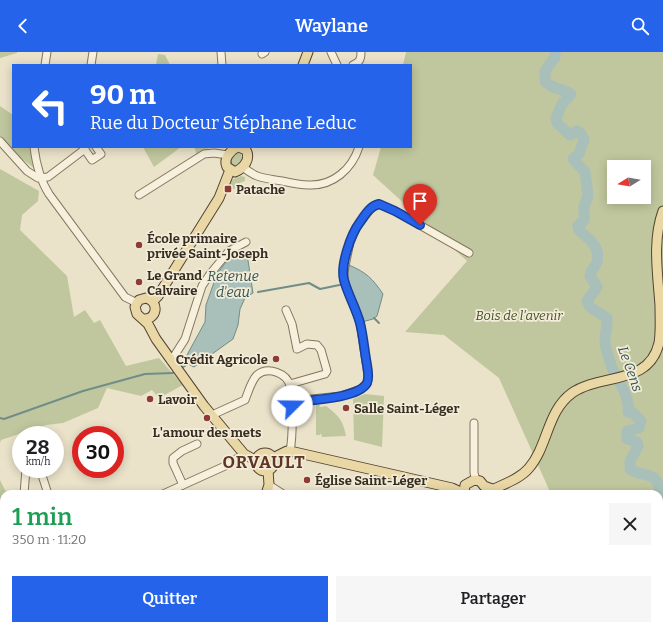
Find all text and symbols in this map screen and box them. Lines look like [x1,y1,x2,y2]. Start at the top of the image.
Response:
icon: back [12,15,34,37]
text: Waylane [295,15,368,37]
icon: search [629,15,651,37]
text: 90 m [90,78,156,111]
icon: left [24,80,76,132]
text: Rue du Docteur Stéphane Leduc [90,112,357,134]
north arrow [607,160,651,204]
map controls [607,160,651,204]
place label: Patache [236,182,285,197]
marker: Patache [223,184,233,194]
pin [403,184,437,225]
icon: arrive [409,190,431,212]
place label: École primaire privée Saint-Joseph [147,230,269,261]
marker: École primaire privée Saint-Joseph [134,240,144,250]
place label: Le Grand Calvaire [147,268,202,298]
water label: Retenue d'eau [207,268,259,301]
marker: Le Grand Calvaire [134,277,144,287]
park label: Bois de l'avenir [475,308,563,323]
water label: Le Cens [614,344,646,394]
place label: Crédit Agricole [176,352,268,367]
marker: Crédit Agricole [271,354,281,364]
position arrow [271,385,313,427]
place label: Lavoir [158,392,197,407]
marker: Lavoir [145,394,155,404]
place label: Salle Saint-Léger [354,401,460,416]
marker: Salle Saint-Léger [341,403,351,413]
marker: L'amour des mets [202,413,212,423]
place label: L'amour des mets [153,425,261,440]
speed limit sign: 30 [72,426,124,478]
text: 28 [26,435,50,459]
district label: ORVAULT [222,452,306,473]
text: km/h [26,456,50,468]
place label: Église Saint-Léger [315,472,427,488]
marker: Église Saint-Léger [302,475,312,485]
text: 1 min [12,503,72,531]
button: close [609,503,651,545]
text: 350 m · 11:20 [12,532,86,547]
button: Quitter [12,576,328,622]
button: Partager [336,576,651,622]

